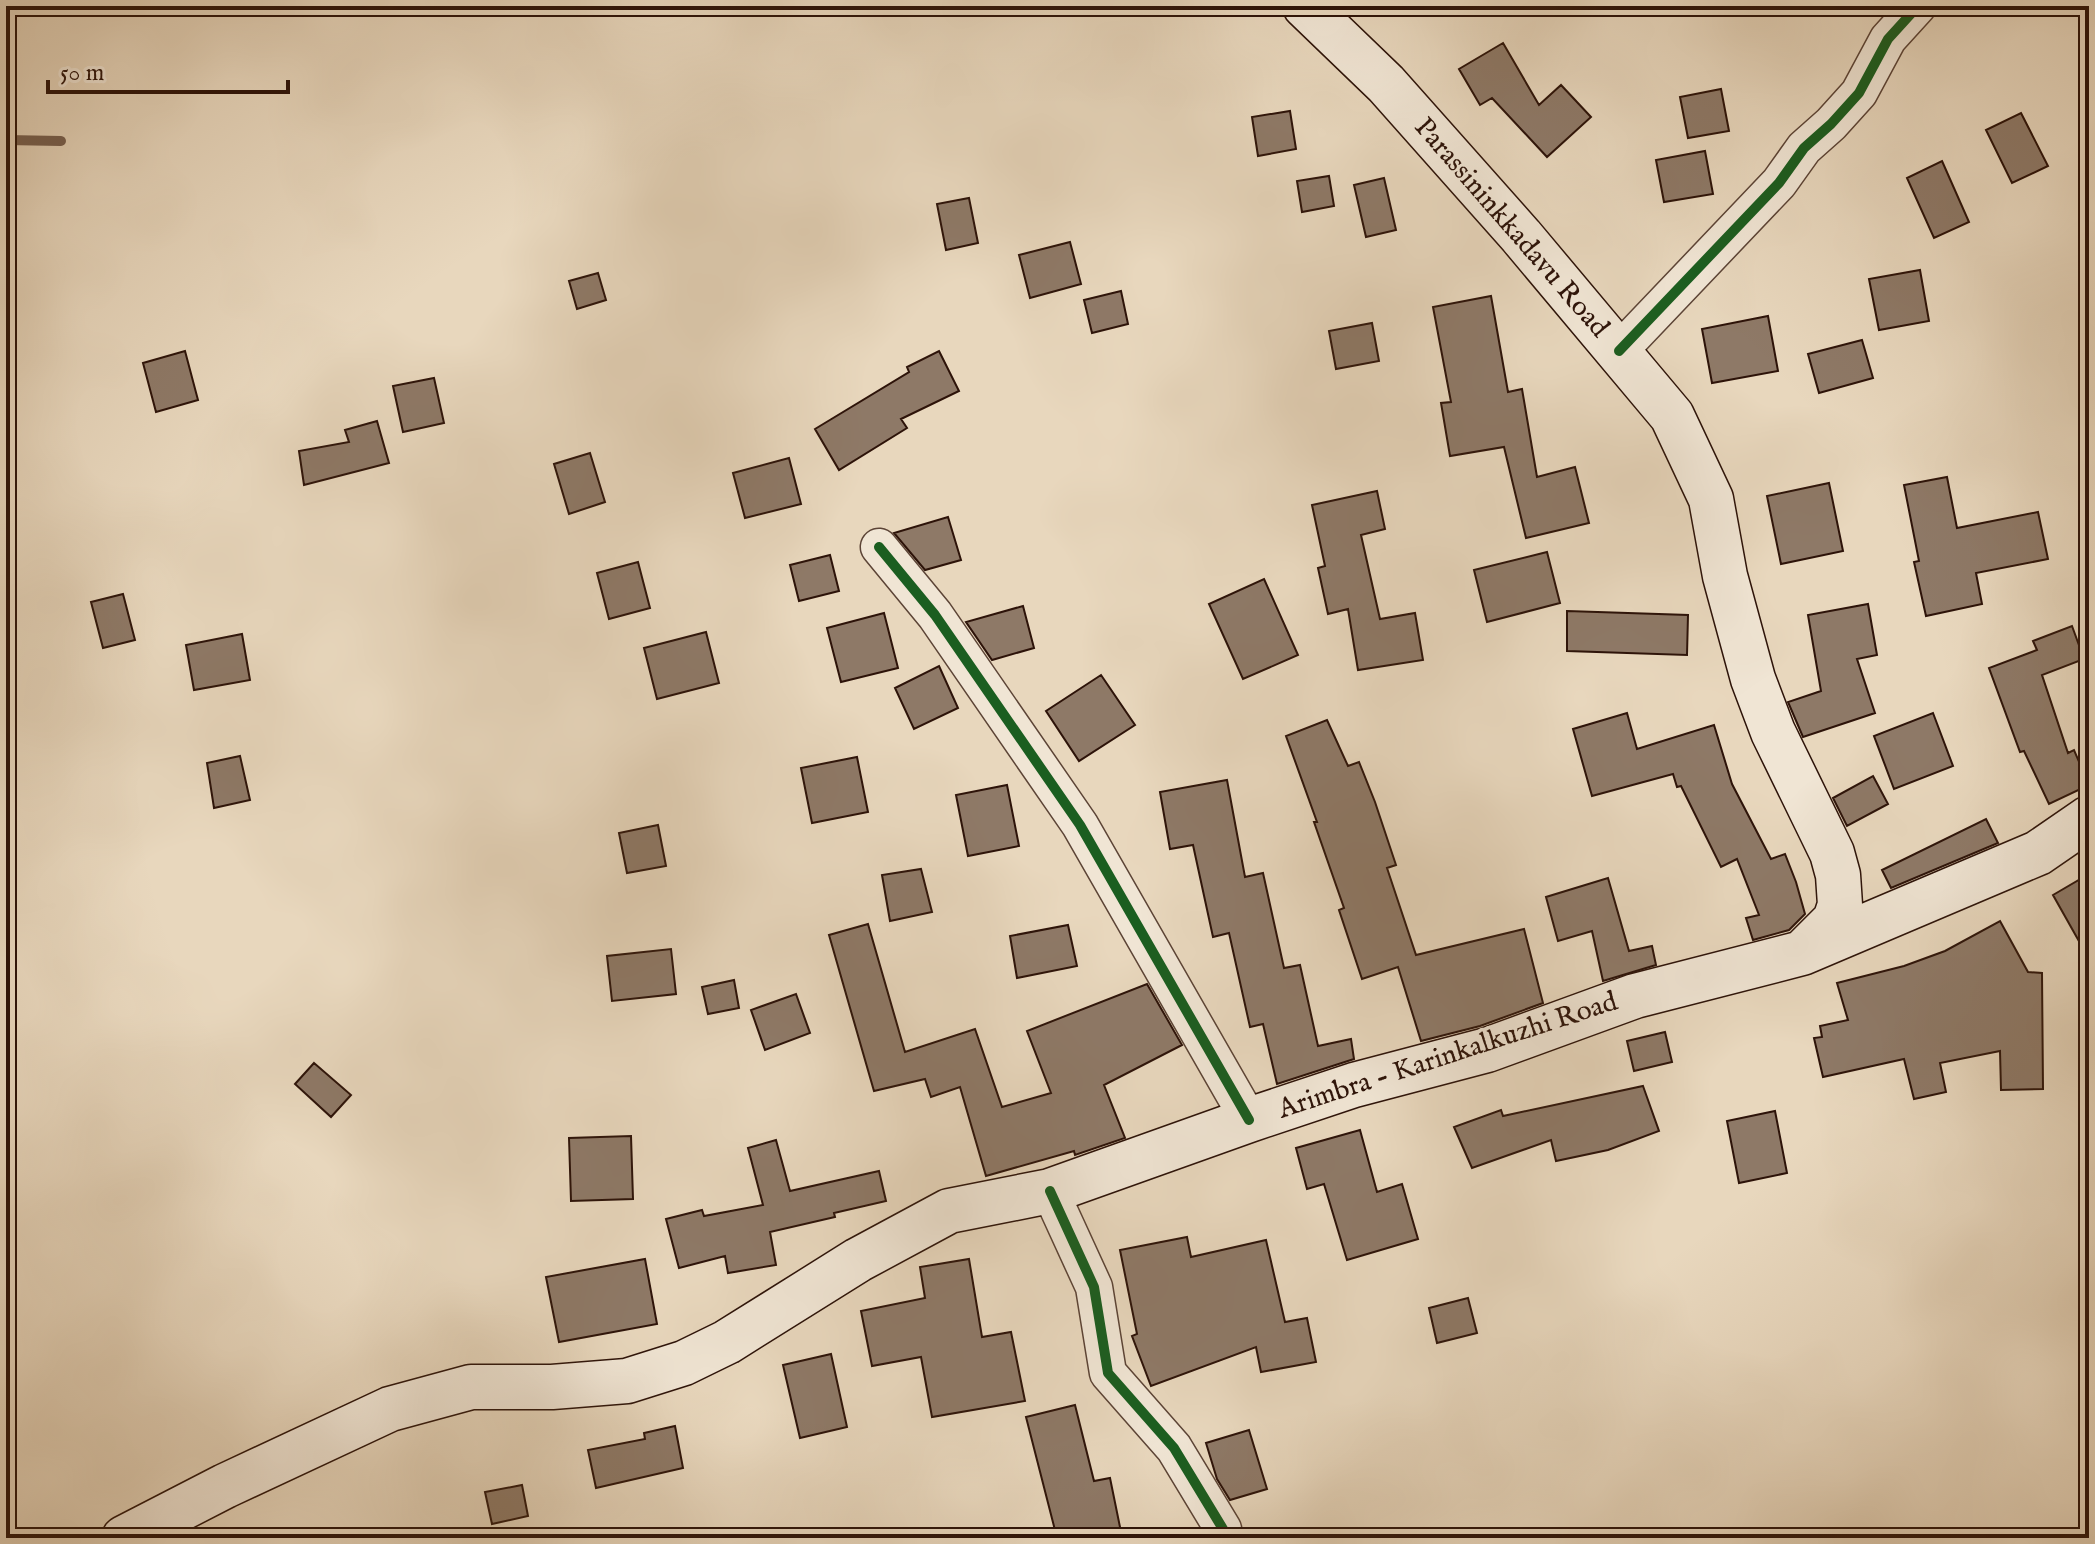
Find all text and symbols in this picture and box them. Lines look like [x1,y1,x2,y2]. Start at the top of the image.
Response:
scale bar [48,44,288,94]
text: 50 m [60,58,104,89]
street label: Parassininkkadavu Road [1406,111,1616,345]
street label: Arimbra - Karinkalkuzhi Road [1273,985,1622,1128]

